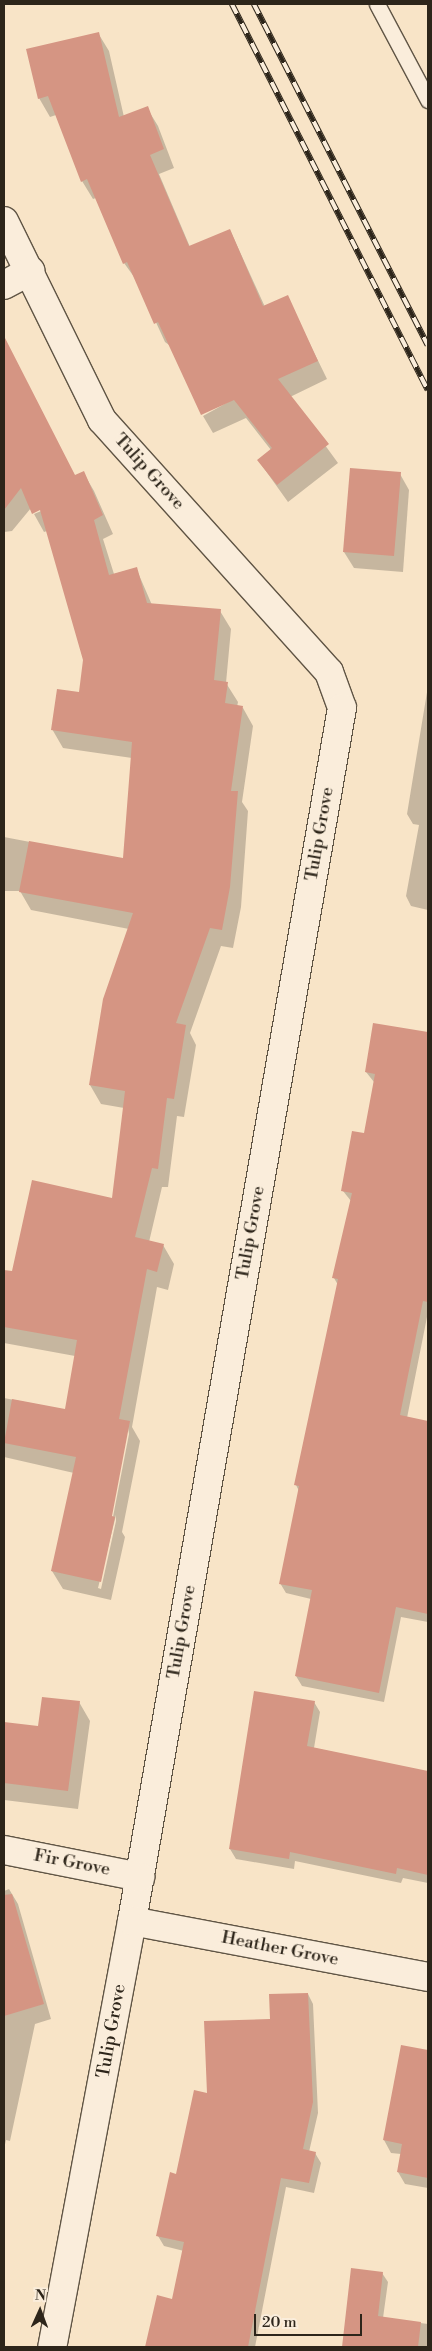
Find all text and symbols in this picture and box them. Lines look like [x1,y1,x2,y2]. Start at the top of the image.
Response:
street label: Tulip Grove [109,429,189,515]
street label: Tulip Grove [301,785,339,883]
street label: Tulip Grove [232,1184,270,1282]
street label: Tulip Grove [163,1583,201,1681]
street label: Fir Grove [32,1845,112,1881]
street label: Heather Grove [220,1927,340,1971]
street label: Tulip Grove [93,1982,131,2080]
north arrow [15,2286,65,2336]
text: N [35,2287,46,2305]
scale bar [257,2304,364,2336]
text: 20 m [262,2313,297,2332]

